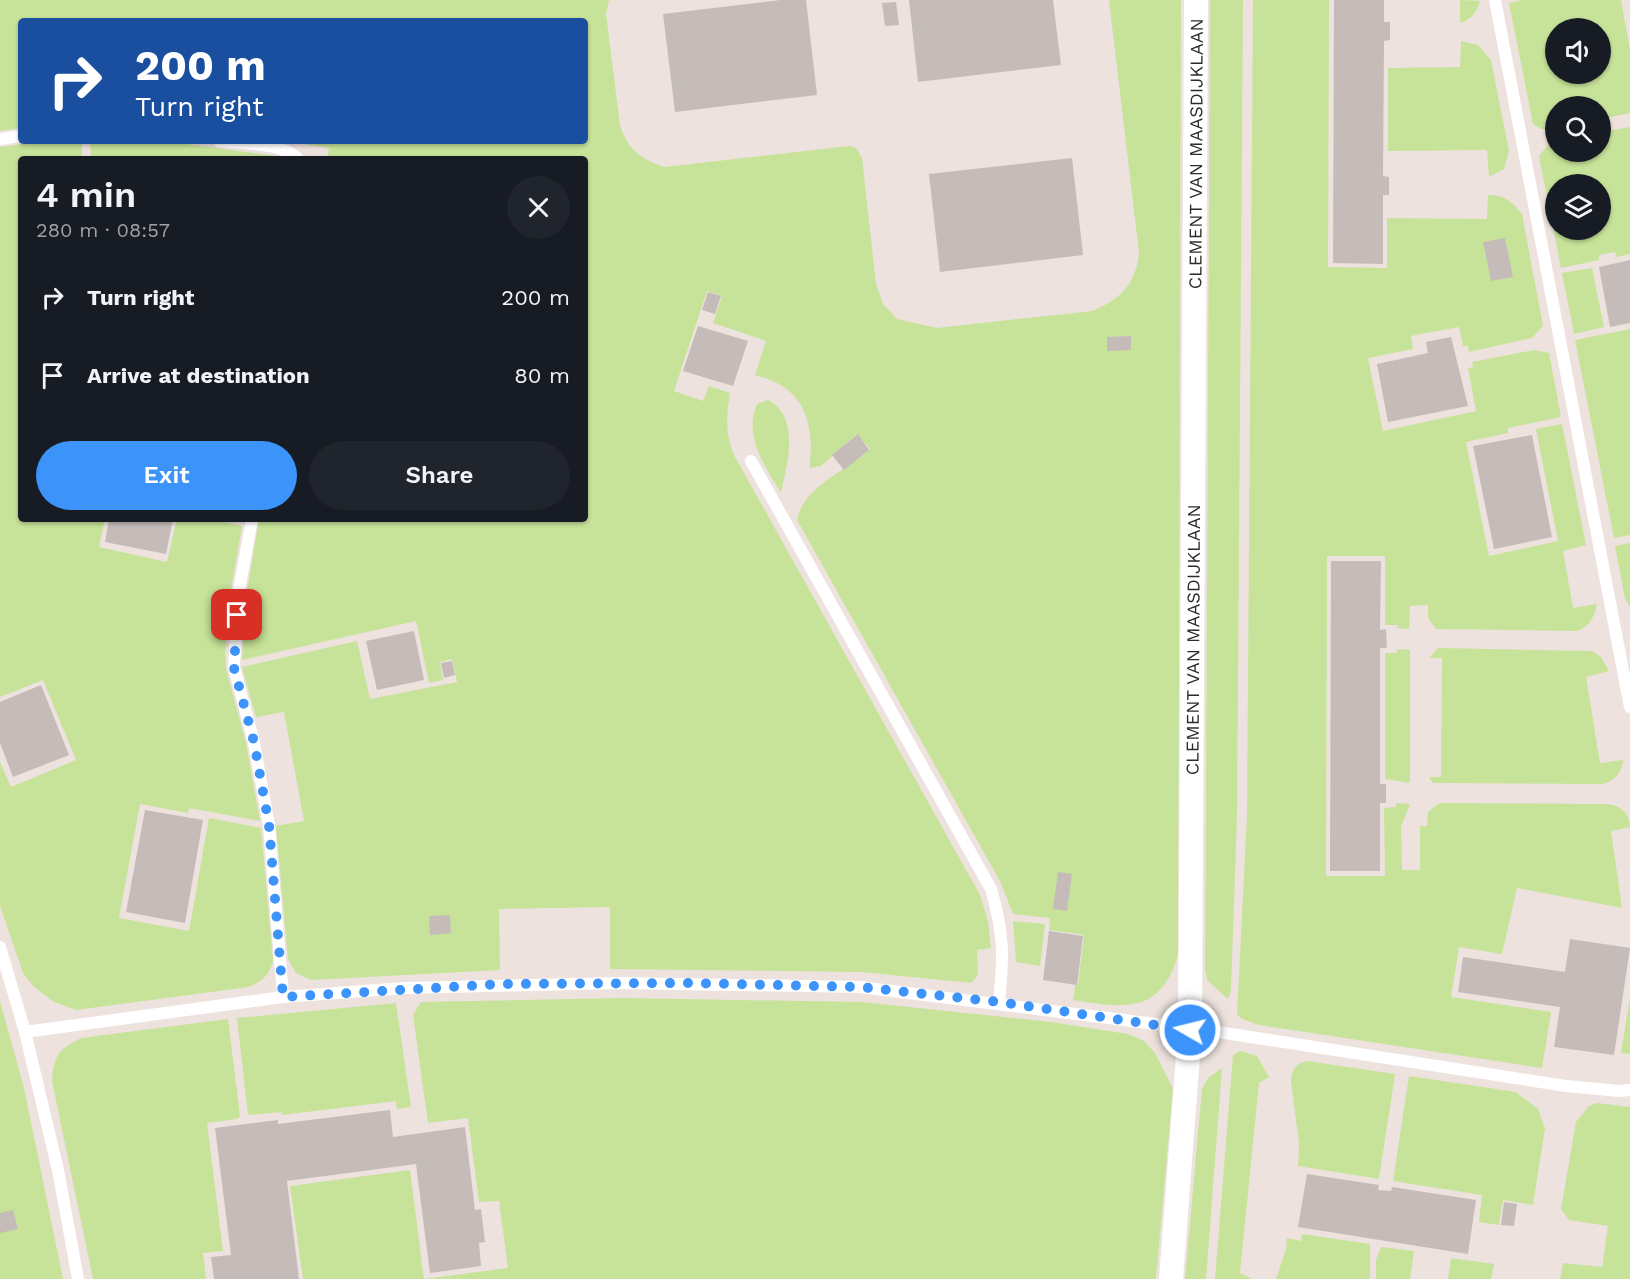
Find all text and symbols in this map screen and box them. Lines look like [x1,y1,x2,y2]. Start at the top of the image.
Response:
street label: CLEMENT VAN MAASDIJKLAAN [1184,18,1206,289]
map controls [1545,18,1611,240]
button: sound [1545,18,1611,84]
text: 200 m [135,41,266,90]
icon: right [36,42,114,120]
text: Turn right [135,91,264,123]
button: search [1545,96,1611,162]
text: 4 min [36,174,136,216]
button: layers [1545,174,1611,240]
button: close [507,176,570,239]
text: 280 m · 08:57 [36,218,170,242]
icon: right [36,281,69,314]
text: Turn right [87,285,194,310]
text: 200 m [501,285,570,310]
icon: arrive [36,359,69,392]
text: Arrive at destination [87,363,310,388]
text: 80 m [514,363,570,388]
button: Exit [36,441,297,510]
button: Share [309,441,570,510]
street label: CLEMENT VAN MAASDIJKLAAN [1181,504,1204,775]
pin [211,589,262,640]
icon: arrive [220,598,253,631]
position arrow [1158,998,1222,1062]

